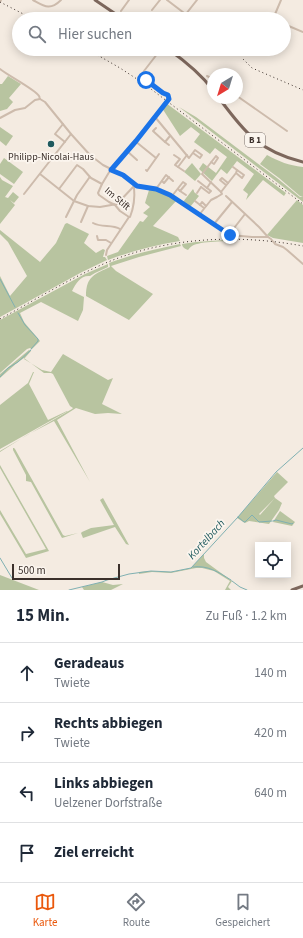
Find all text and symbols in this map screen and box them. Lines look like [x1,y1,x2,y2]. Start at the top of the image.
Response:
search box [12,12,291,56]
icon: search [26,23,48,45]
text: Hier suchen [58,24,132,45]
north arrow [207,68,243,104]
route start [137,71,155,89]
road number: B 1 [245,133,265,147]
marker: Philipp-Nicolai-Haus [46,139,56,149]
place label: Philipp-Nicolai-Haus [8,150,94,164]
street label: Im Stift [101,184,133,214]
route end [221,226,239,244]
water label: Kortelbach [184,516,229,563]
map controls [255,542,291,578]
button: locate [255,542,291,578]
scale bar [12,562,120,581]
text: 500 m [18,563,46,578]
text: 15 Min. [16,604,70,628]
text: Zu Fuß · 1.2 km [205,607,287,625]
text: Geradeaus [54,653,124,674]
icon: ahead [16,662,38,684]
text: 140 m [254,664,287,682]
text: Twiete [54,674,90,692]
text: Rechts abbiegen [54,713,163,734]
icon: right [16,722,38,744]
text: 420 m [254,724,287,742]
text: Twiete [54,734,90,752]
text: Links abbiegen [54,773,153,794]
icon: left [16,782,38,804]
text: 640 m [254,784,287,802]
text: Uelzener Dorfstraße [54,794,162,812]
icon: arrive [16,842,38,864]
text: Ziel erreicht [54,842,134,863]
tab: Karte [33,891,57,930]
tab: Route [123,891,150,930]
tab: Gespeichert [215,891,270,930]

